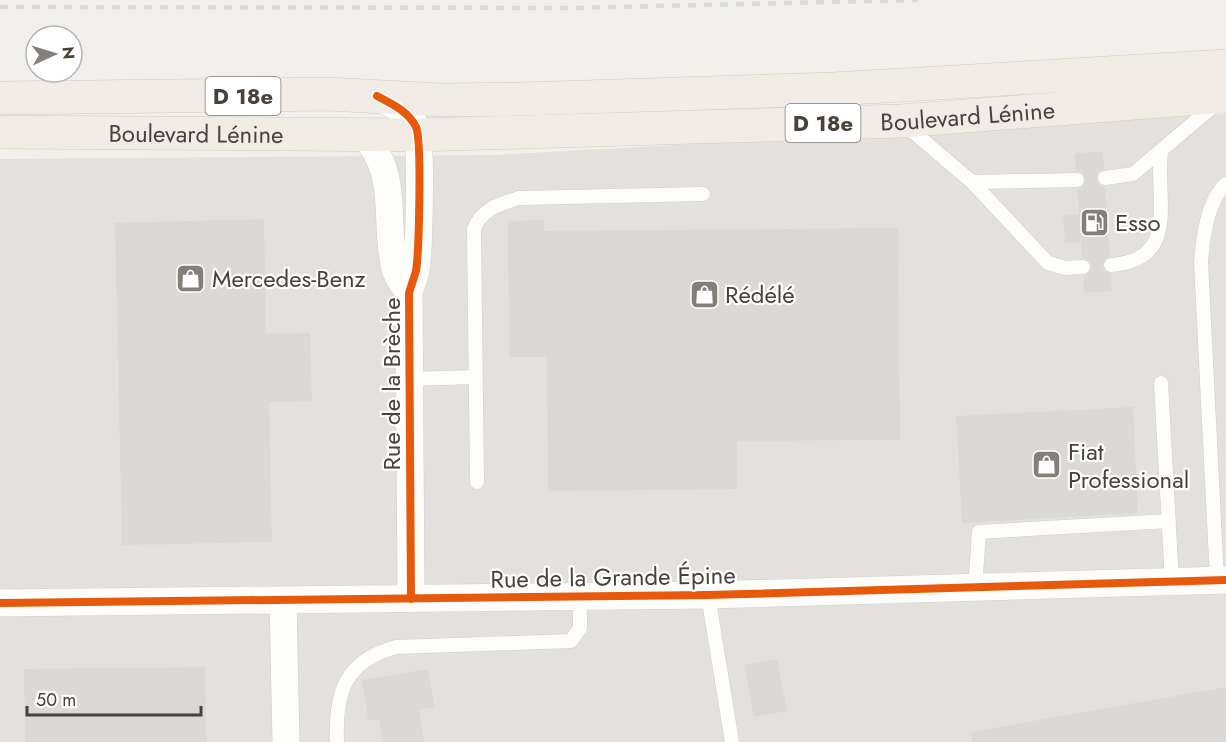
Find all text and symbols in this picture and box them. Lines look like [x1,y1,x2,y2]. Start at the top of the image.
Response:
north arrow [24,24,84,84]
text: N [57,46,80,60]
road number: D 18e [206,77,280,115]
street label: Boulevard Lénine [880,92,1056,139]
road number: D 18e [786,104,860,142]
street label: Boulevard Lénine [108,115,284,152]
place label: Esso [1115,205,1161,240]
fuel station icon: Esso [1078,206,1110,238]
place label: Mercedes-Benz [212,261,366,296]
shop icon: Mercedes-Benz [175,262,207,294]
place label: Rédélé [725,277,795,312]
shop icon: Rédélé [688,278,720,310]
street label: Rue de la Brèche [374,297,409,471]
place label: Fiat Professional [1068,434,1189,497]
shop icon: Fiat Professional [1031,449,1063,481]
street label: Rue de la Grande Épine [490,557,736,597]
scale bar [27,679,201,717]
text: 50 m [36,687,76,713]

